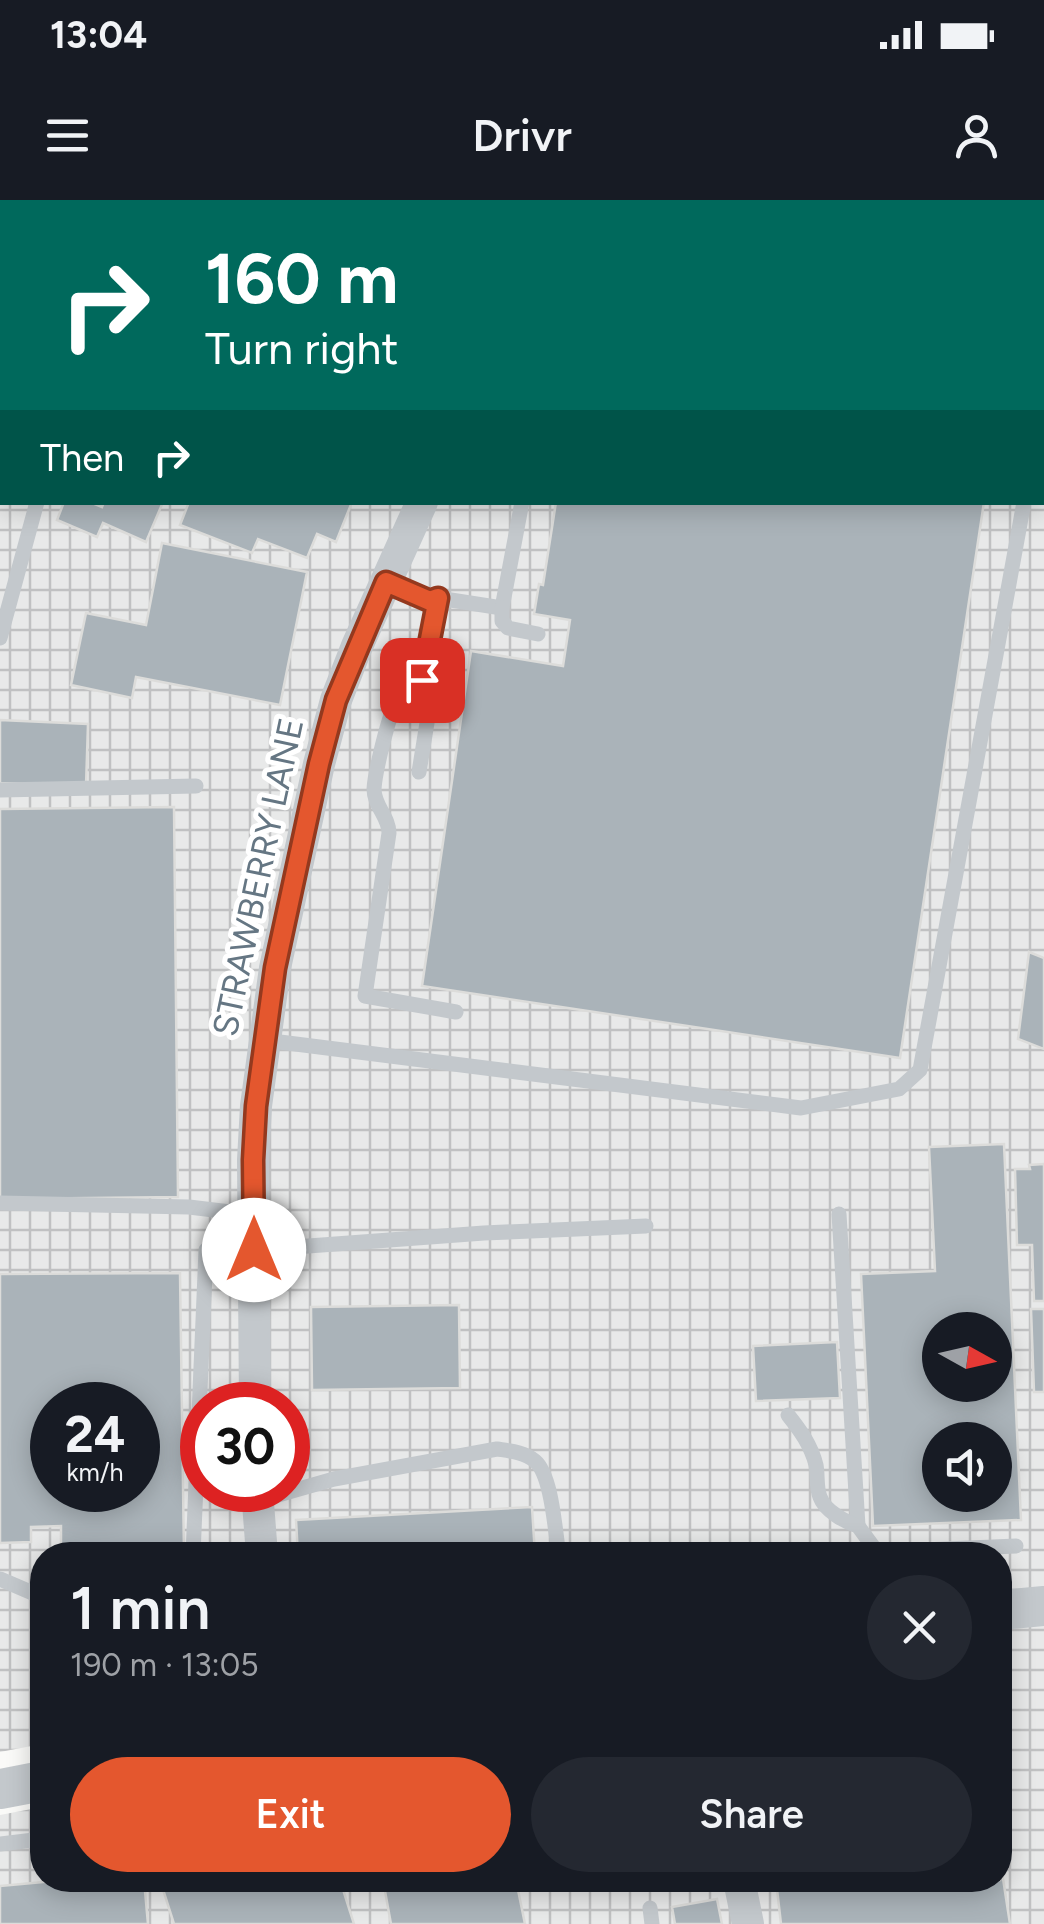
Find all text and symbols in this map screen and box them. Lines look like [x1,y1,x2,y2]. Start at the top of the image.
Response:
text: 13:04 [50,12,147,58]
icon: menu [40,108,95,163]
text: Drivr [472,108,572,162]
icon: person [949,108,1004,163]
text: 160 m [205,236,398,321]
icon: right [40,240,170,370]
text: Turn right [205,321,398,375]
icon: right [144,430,199,485]
text: Then [40,435,124,481]
pin [380,638,465,723]
icon: arrive [395,653,450,708]
street label: STRAWBERRY LANE [204,714,312,1040]
position arrow [202,1198,306,1302]
north arrow [922,1312,1012,1402]
map controls [922,1312,1012,1512]
speed limit sign: 30 [180,1382,310,1512]
text: 24 [65,1404,125,1465]
button: sound [922,1422,1012,1512]
text: km/h [66,1457,124,1487]
text: 1 min [70,1572,210,1644]
button: close [867,1575,972,1680]
text: 190 m · 13:05 [70,1646,259,1684]
button: Exit [70,1757,511,1872]
button: Share [531,1757,972,1872]

